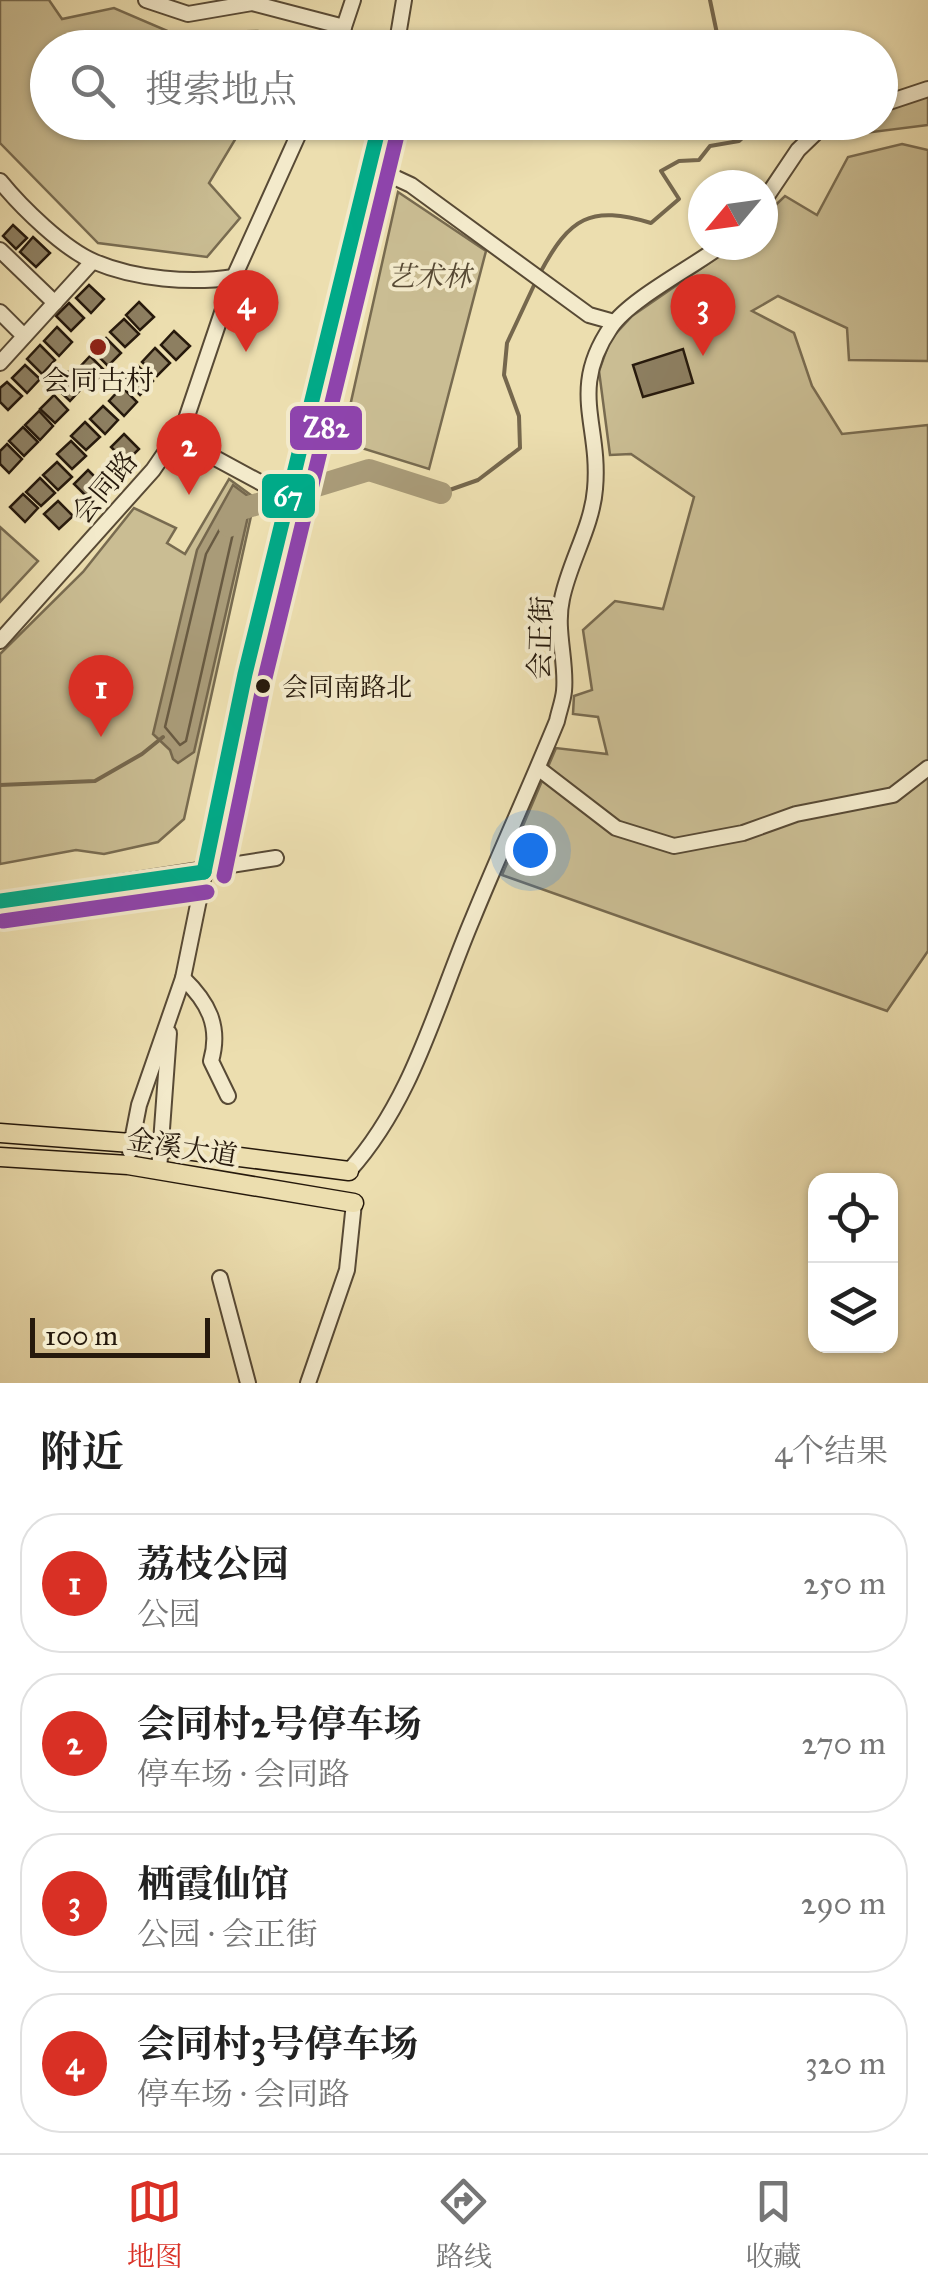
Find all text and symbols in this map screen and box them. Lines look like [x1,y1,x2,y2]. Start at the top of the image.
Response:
search box [30,30,898,140]
icon: search [65,58,120,113]
text: 搜索地点 [145,66,297,112]
north arrow [688,170,778,260]
park label: 艺术林 [387,259,475,294]
pin: 4 [214,270,278,352]
pin: 3 [670,274,736,356]
marker: 会同古村 [87,336,109,358]
place label: 会同古村 [42,363,154,398]
line badge: Z82 [288,404,364,452]
text: Z82 [303,410,350,445]
pin: 2 [156,412,222,495]
street label: 会同路 [64,444,145,531]
line badge: 67 [260,472,317,520]
text: 67 [273,479,303,514]
street label: 会正街 [522,595,559,681]
pin: 1 [68,654,134,737]
place label: 会同南路北 [282,671,412,703]
marker: 会同南路北 [253,676,273,696]
your location [505,825,556,876]
street label: 金溪大道 [124,1121,240,1174]
map controls [808,1173,898,1353]
button: locate [808,1173,898,1263]
button: layers [808,1263,898,1353]
scale bar [30,1313,210,1358]
text: 100 m [45,1318,118,1353]
text: 附近 [40,1426,124,1478]
text: 4个结果 [774,1432,888,1471]
text: 荔枝公园 [137,1541,289,1587]
text: 1 [68,1564,81,1603]
text: 250 m [803,1564,886,1603]
text: 公园 [137,1595,201,1634]
text: 会同村2号停车场 [137,1701,422,1747]
text: 2 [67,1724,82,1763]
text: 270 m [802,1724,886,1763]
text: 停车场 · 会同路 [137,1755,350,1794]
text: 栖霞仙馆 [137,1861,289,1907]
text: 3 [68,1884,81,1923]
text: 290 m [801,1884,886,1923]
text: 公园 · 会正街 [137,1915,318,1954]
text: 会同村3号停车场 [137,2021,418,2067]
text: 4 [66,2044,83,2083]
text: 320 m [805,2044,886,2083]
text: 停车场 · 会同路 [137,2075,350,2114]
tab: 地图 [127,2174,183,2274]
tab: 路线 [436,2174,492,2274]
tab: 收藏 [745,2174,801,2274]

